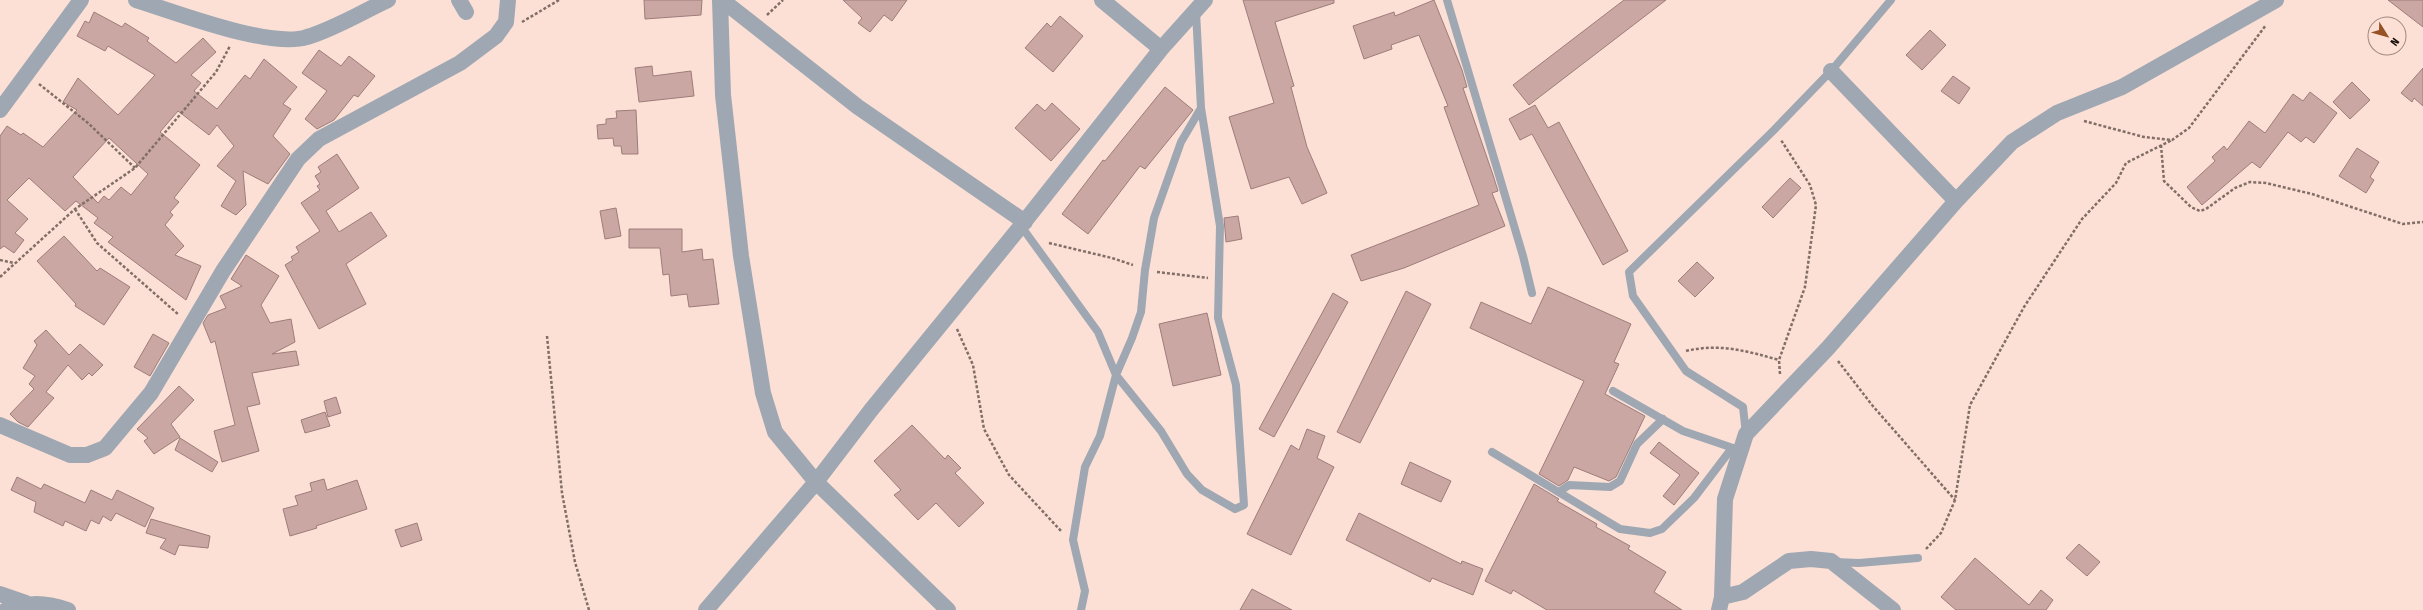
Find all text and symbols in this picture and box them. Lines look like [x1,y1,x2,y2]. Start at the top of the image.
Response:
north arrow [2367,16,2407,56]
text: N [2387,35,2402,48]

